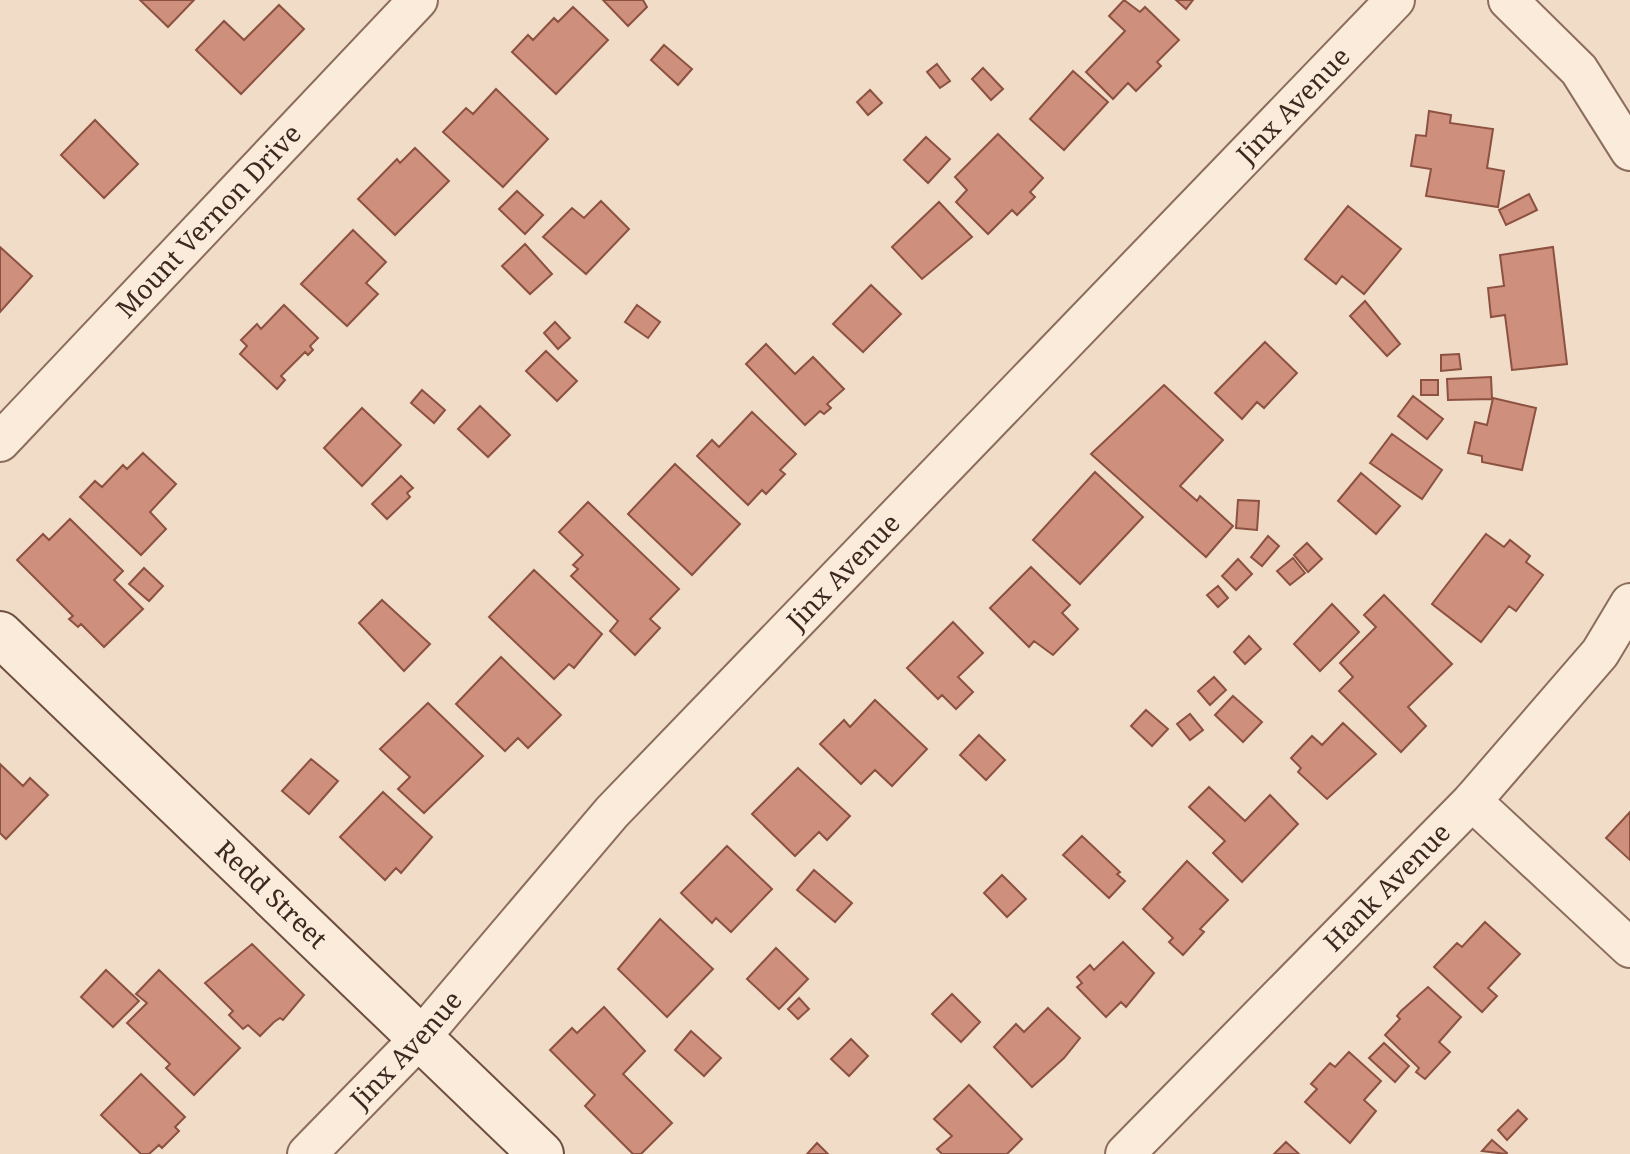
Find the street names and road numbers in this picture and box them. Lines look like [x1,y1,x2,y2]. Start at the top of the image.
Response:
street label: Jinx Avenue [1227,39,1357,172]
street label: Mount Vernon Drive [108,116,309,325]
street label: Jinx Avenue [777,505,908,638]
street label: Hank Avenue [1315,814,1458,959]
street label: Redd Street [208,832,336,956]
street label: Jinx Avenue [341,983,470,1117]

